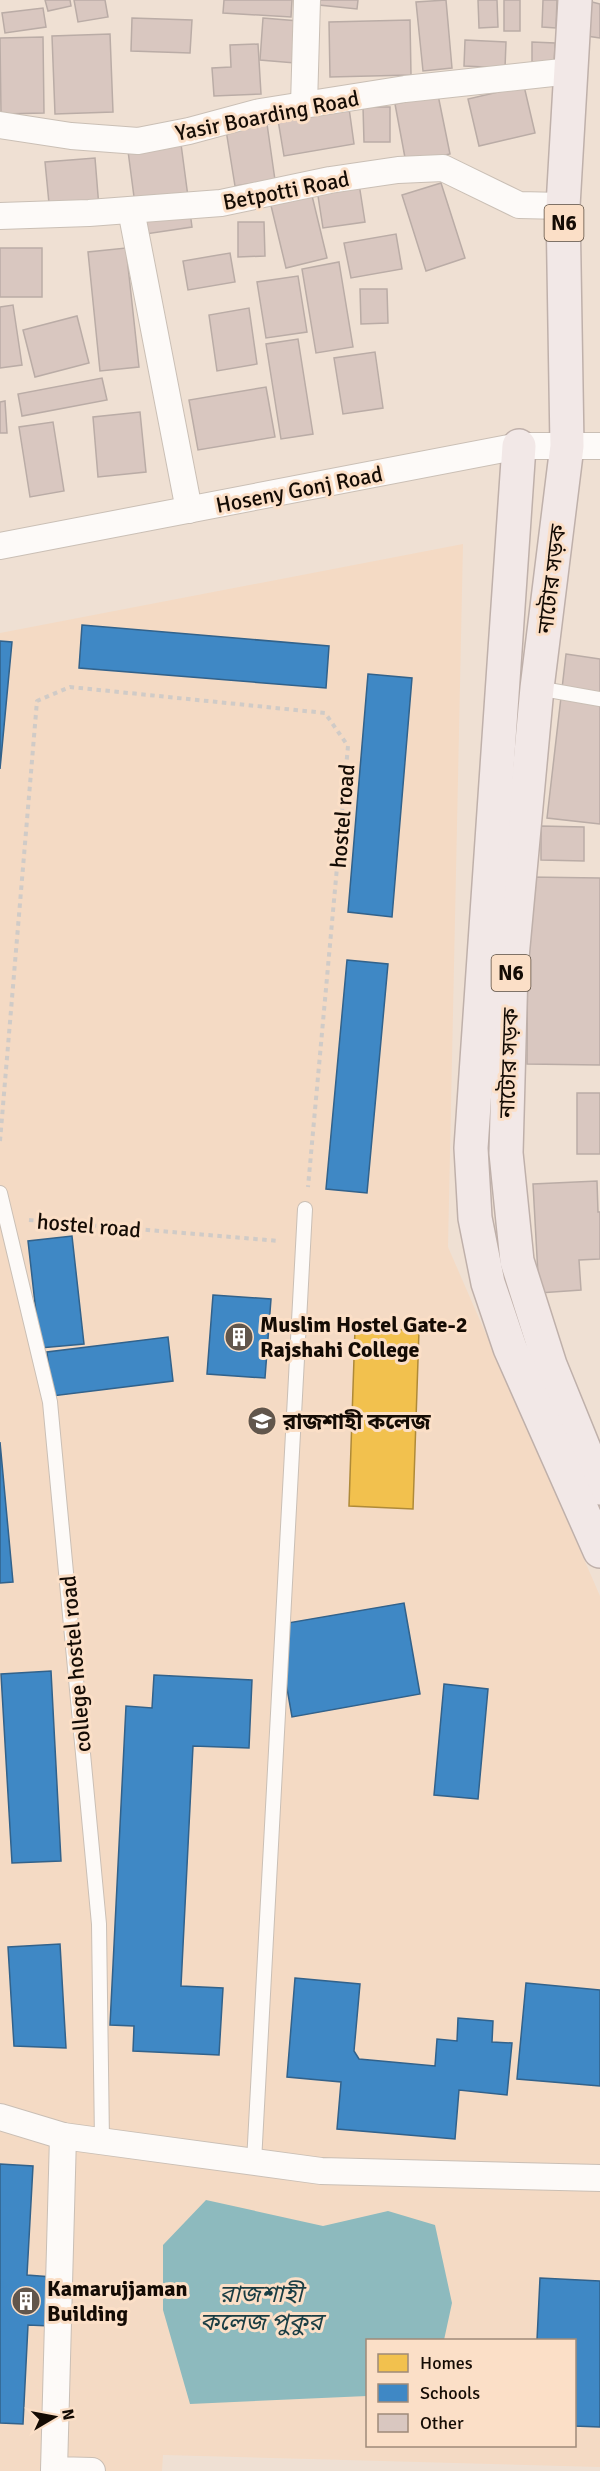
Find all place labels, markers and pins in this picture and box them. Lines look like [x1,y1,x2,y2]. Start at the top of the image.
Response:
place label: Muslim Hostel Gate-2 Rajshahi College [260,1311,468,1363]
building icon: Muslim Hostel Gate-2 Rajshahi College [223,1321,255,1353]
school or university icon: রাজশাহী কলেজ [246,1405,278,1437]
place label: রাজশাহী কলেজ [282,1408,432,1435]
place label: Kamarujjaman Building [47,2275,188,2327]
building icon: Kamarujjaman Building [10,2285,42,2317]

